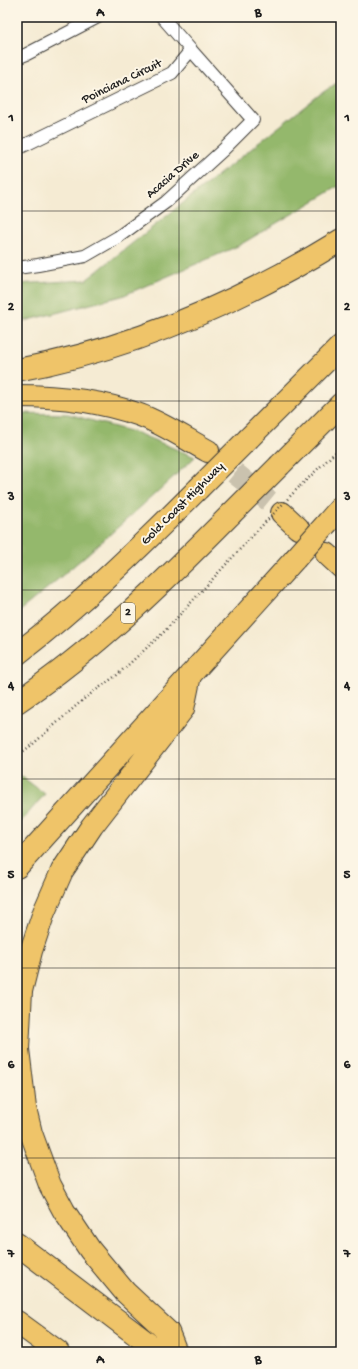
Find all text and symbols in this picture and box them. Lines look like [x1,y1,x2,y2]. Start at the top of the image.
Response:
text: A [95,6,105,21]
text: B [254,6,263,21]
street label: Poinciana Circuit [79,55,166,108]
text: 1 [7,111,14,126]
text: 1 [343,111,350,126]
street label: Acacia Drive [143,148,203,202]
text: 2 [8,300,15,315]
text: 2 [344,300,351,315]
street label: Gold Coast Highway [138,459,228,549]
text: 3 [7,490,15,505]
text: 3 [343,490,351,505]
road number: 2 [121,603,135,623]
text: 4 [7,679,15,694]
text: 4 [343,679,351,694]
text: 5 [8,868,15,883]
text: 5 [344,868,351,883]
text: 6 [8,1058,15,1073]
text: 6 [344,1058,351,1073]
text: 7 [7,1247,16,1262]
text: 7 [343,1247,352,1262]
text: A [95,1353,105,1368]
text: B [254,1353,263,1368]

